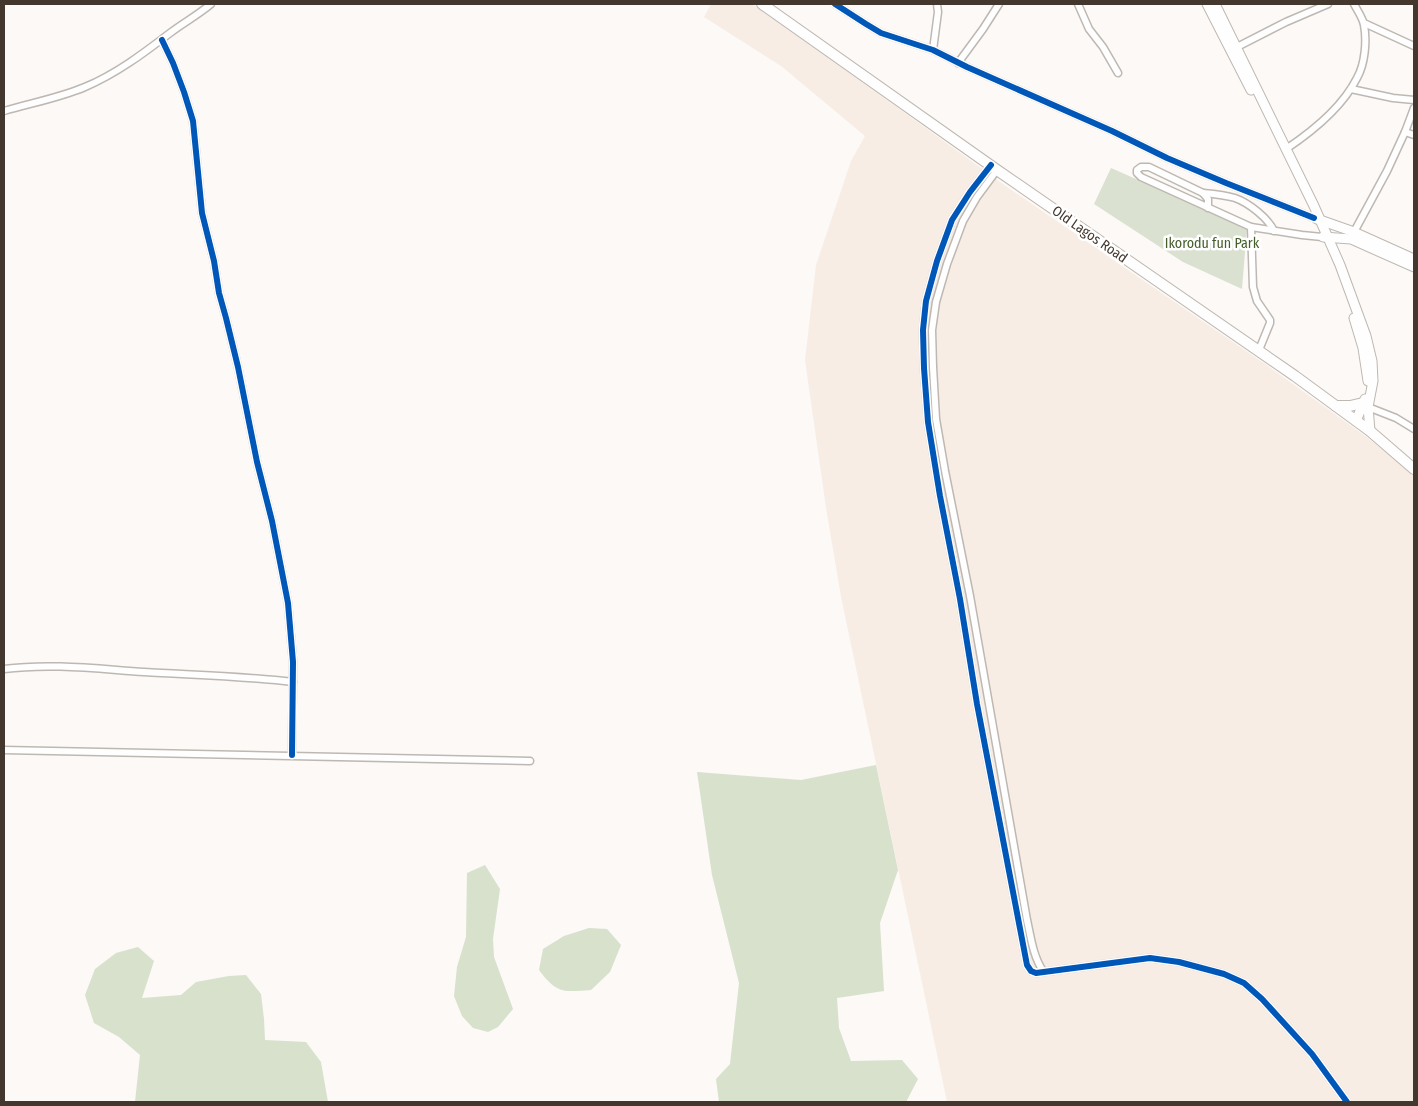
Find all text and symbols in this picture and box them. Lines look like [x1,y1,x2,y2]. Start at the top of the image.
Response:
street label: Old Lagos Road [1049,202,1131,267]
park label: Ikorodu fun Park [1165,235,1260,252]

